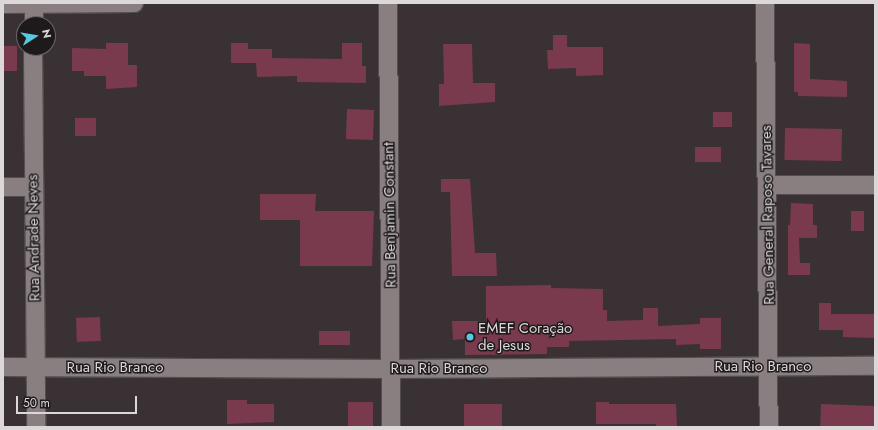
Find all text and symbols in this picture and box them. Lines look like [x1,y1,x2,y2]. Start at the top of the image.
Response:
north arrow [16,16,56,56]
text: N [38,28,55,40]
street label: Rua General Raposo Tavares [757,125,779,305]
street label: Rua Benjamin Constant [380,142,400,288]
street label: Rua Andrade Neves [24,174,44,302]
place label: EMEF Coração de Jesus [478,319,572,354]
marker: EMEF Coração de Jesus [465,332,475,342]
street label: Rua Rio Branco [715,358,811,376]
street label: Rua Rio Branco [67,359,163,377]
street label: Rua Rio Branco [391,360,487,378]
scale bar [18,388,139,414]
text: 50 m [23,394,50,412]

